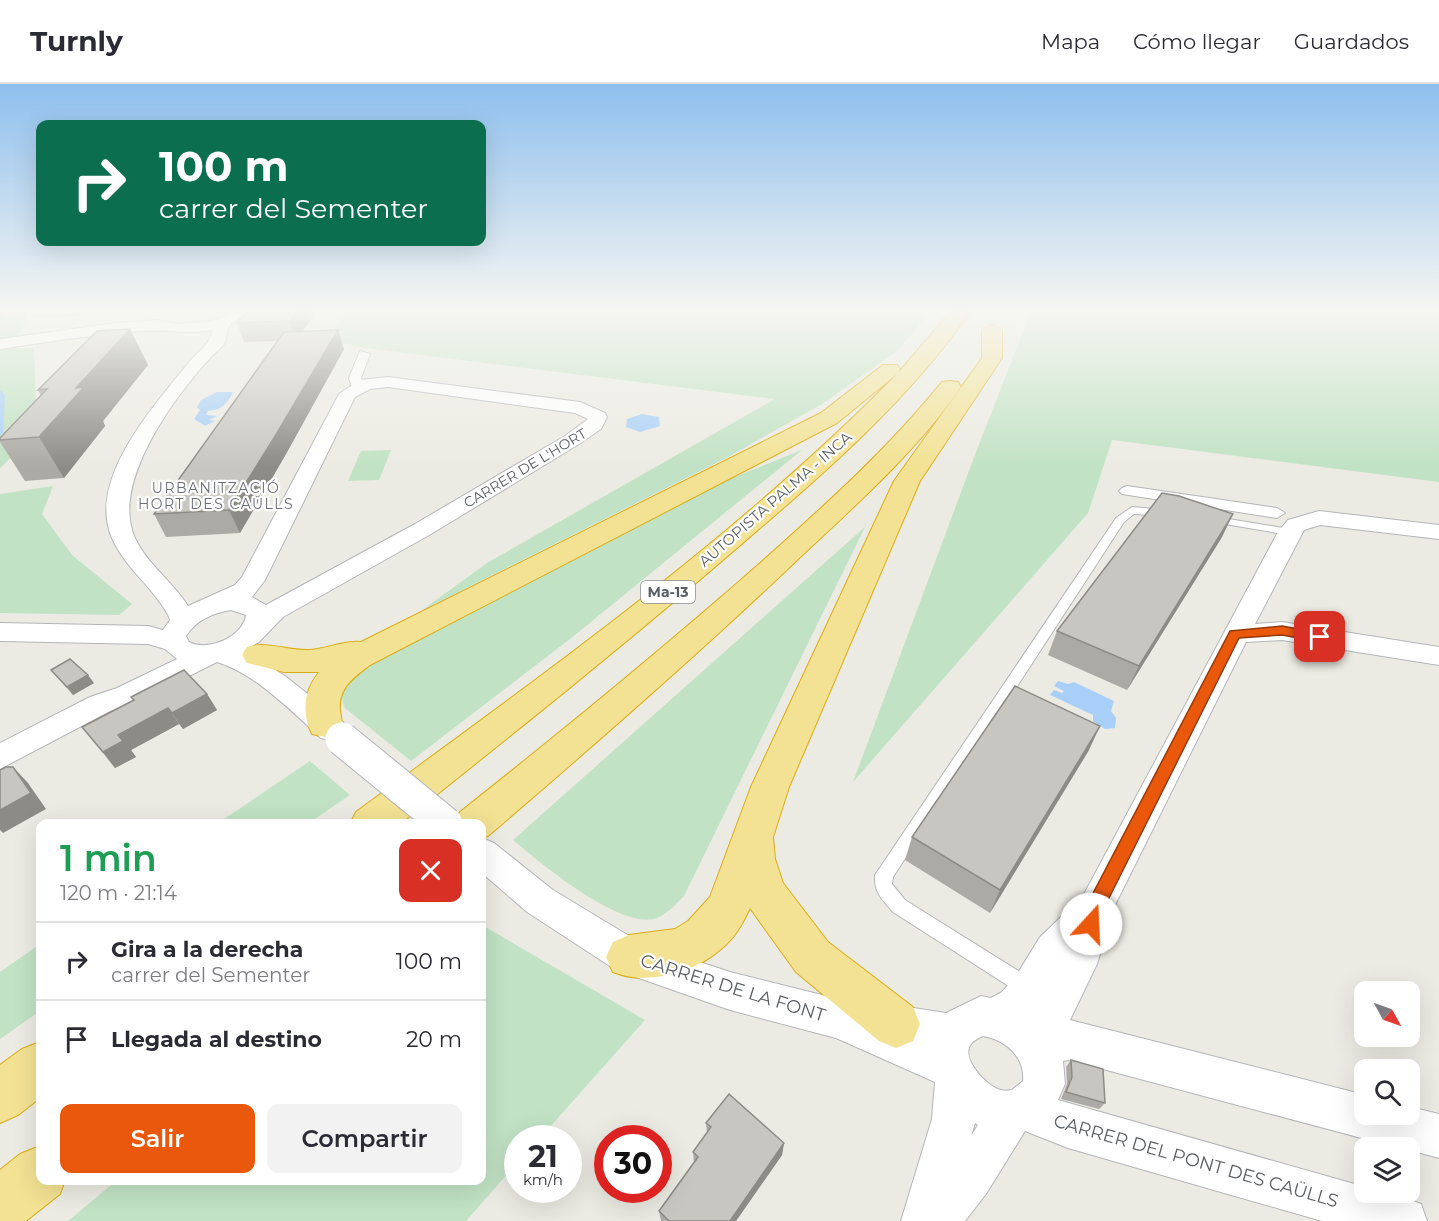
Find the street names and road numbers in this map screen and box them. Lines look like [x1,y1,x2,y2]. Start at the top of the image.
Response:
street label: CARRER DE L'HORT [460,424,590,512]
street label: AUTOPISTA PALMA - INCA [695,427,856,571]
road number: Ma-13 [641,581,695,603]
street label: CARRER DE LA FONT [638,949,829,1027]
street label: CARRER DEL PONT DES CAÜLLS [1051,1110,1341,1212]

